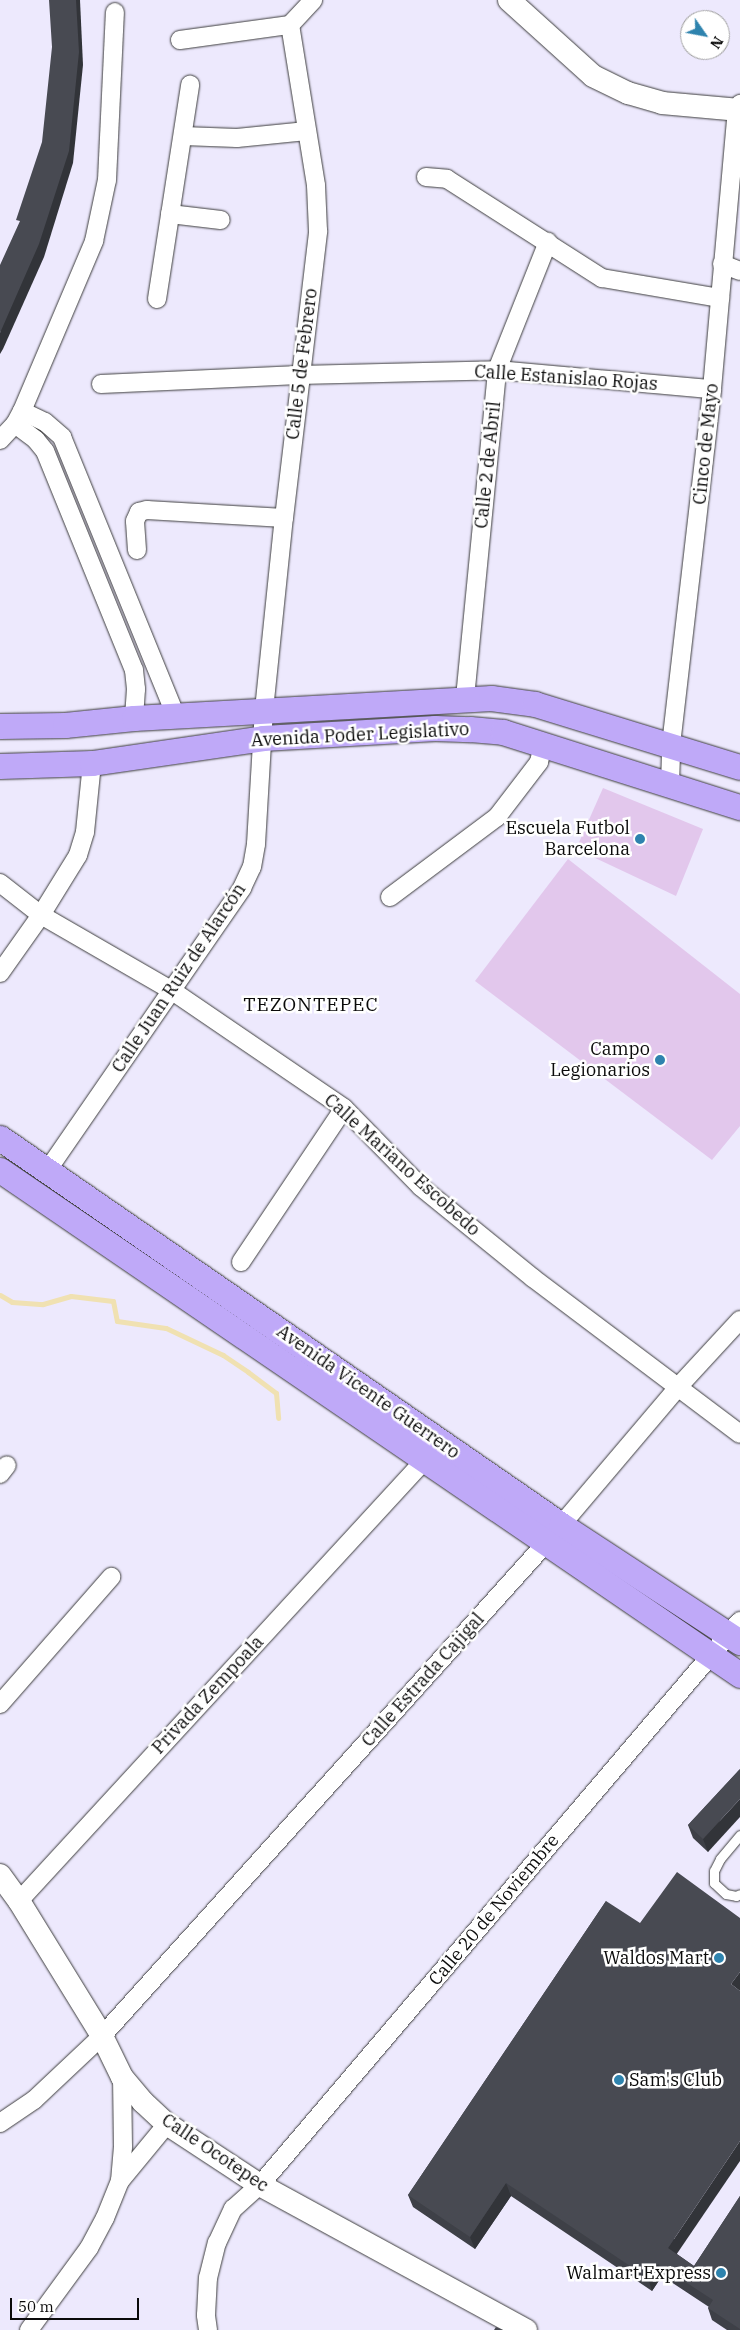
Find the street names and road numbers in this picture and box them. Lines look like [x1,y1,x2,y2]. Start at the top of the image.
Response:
street label: Calle 5 de Febrero [282,287,322,441]
street label: Calle Estanislao Rojas [474,361,658,395]
street label: Cinco de Mayo [689,382,723,506]
street label: Calle 2 de Abril [471,400,505,530]
street label: Avenida Poder Legislativo [250,719,470,751]
street label: Calle Juan Ruiz de Alarcón [107,879,251,1077]
street label: Calle Mariano Escobedo [320,1089,484,1241]
street label: Avenida Vicente Guerrero [272,1321,464,1463]
street label: Calle Estrada Cajigal [357,1609,489,1751]
street label: Privada Zempoala [148,1631,268,1759]
street label: Calle 20 de Noviembre [424,1830,564,1990]
street label: Calle Ocotepec [157,2109,273,2197]

